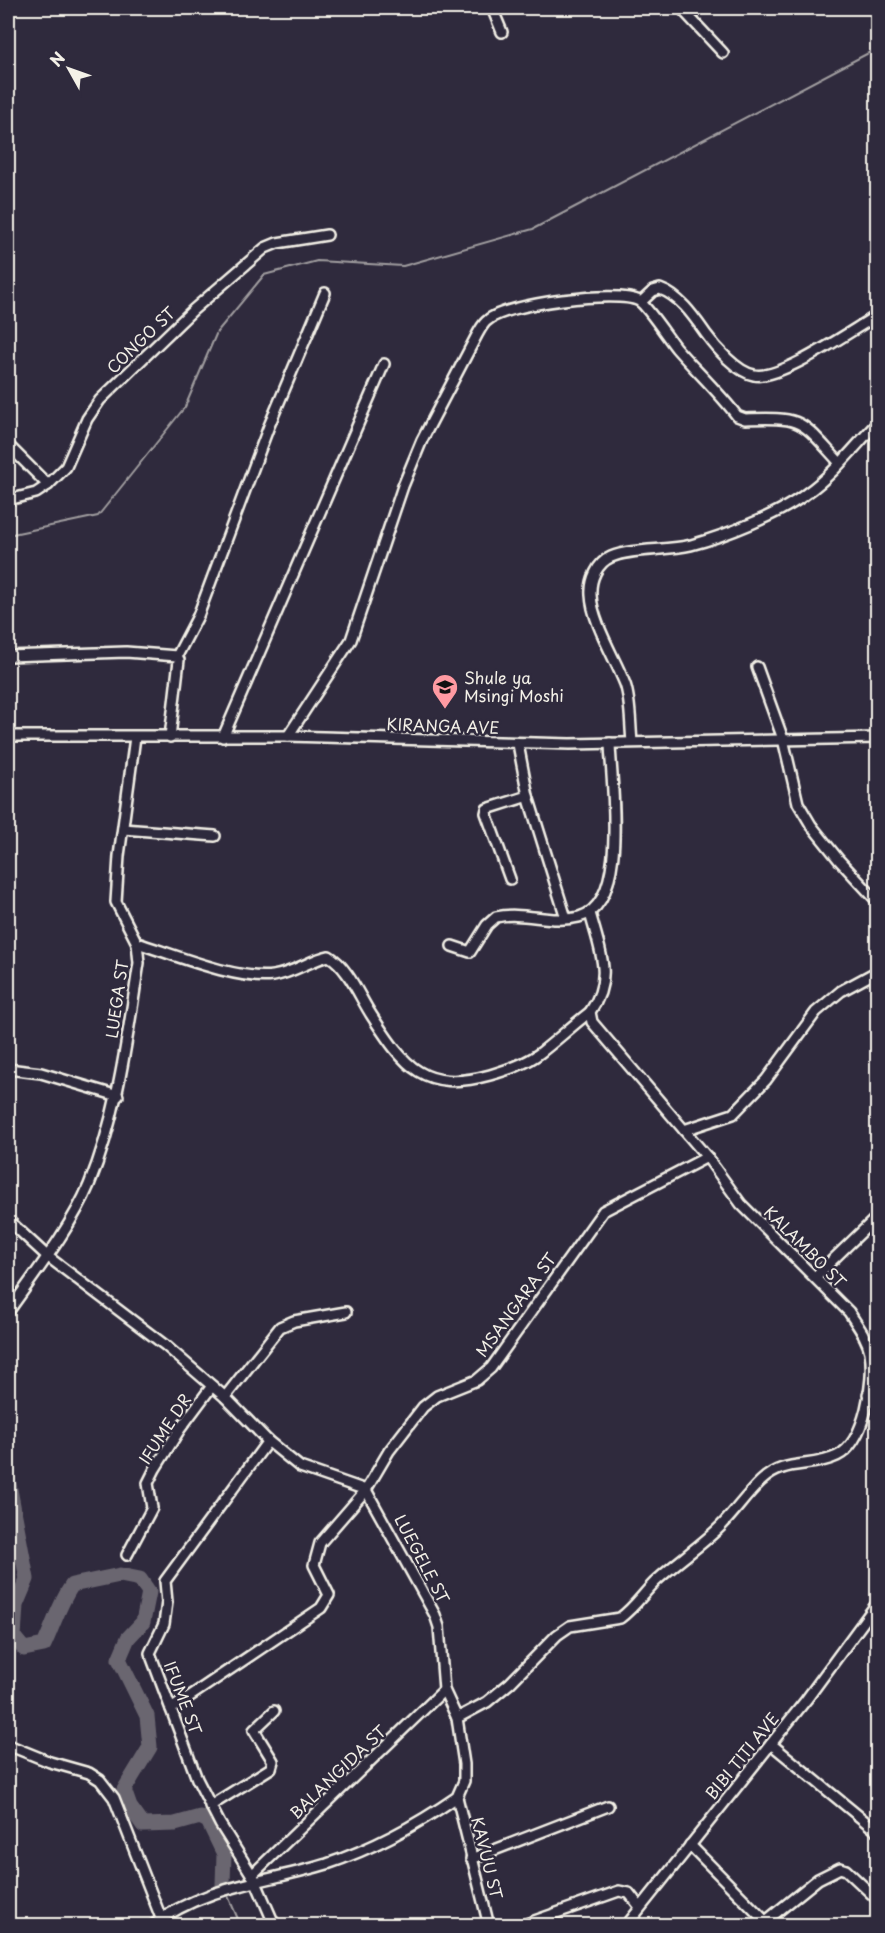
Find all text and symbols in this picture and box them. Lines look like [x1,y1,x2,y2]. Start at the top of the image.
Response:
north arrow [39,39,99,99]
text: N [43,46,70,71]
street label: CONGO ST [100,300,180,378]
place label: Shule ya Msingi Moshi [464,665,564,707]
school or university icon: Shule ya Msingi Moshi [430,672,460,710]
street label: KIRANGA AVE [386,711,500,739]
street label: LUEGA ST [99,958,133,1040]
street label: KALAMBO ST [759,1200,852,1293]
street label: MSANGARA ST [469,1247,561,1362]
street label: IFUME DR [132,1388,196,1468]
street label: LUEGELE ST [389,1510,456,1607]
street label: IFUME ST [159,1657,209,1738]
street label: BIBI TITI AVE [699,1707,784,1804]
street label: BALANGIDA ST [284,1719,391,1824]
street label: KAVUU ST [466,1814,510,1901]

